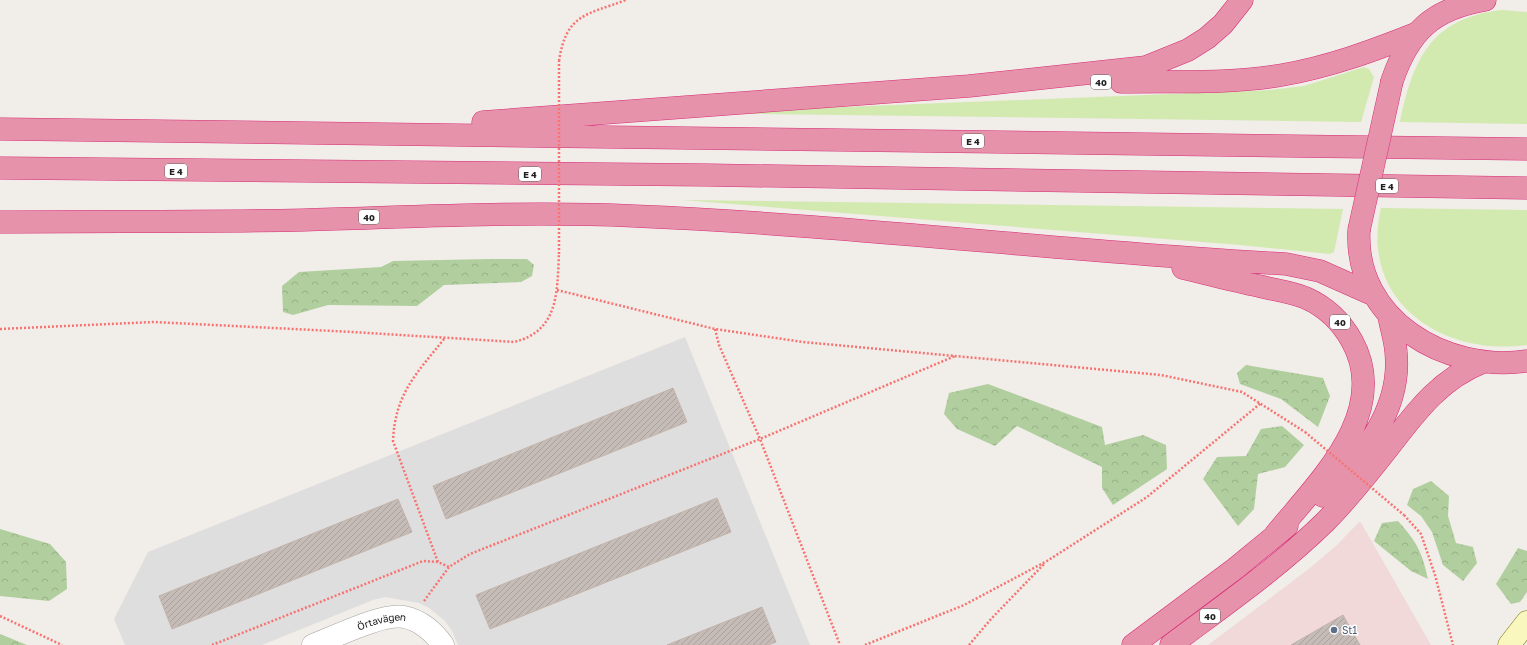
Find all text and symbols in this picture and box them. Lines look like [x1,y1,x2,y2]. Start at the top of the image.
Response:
road number: 40 [1091,75,1111,89]
road number: E 4 [962,134,984,148]
road number: E 4 [165,164,187,178]
road number: E 4 [519,167,541,181]
road number: E 4 [1376,179,1398,193]
road number: 40 [359,210,379,224]
road number: 40 [1330,315,1350,329]
road number: 40 [1200,609,1220,623]
street label: Örtavägen [355,610,407,633]
place label: St1 [1342,624,1357,636]
marker: St1 [1329,625,1339,635]

